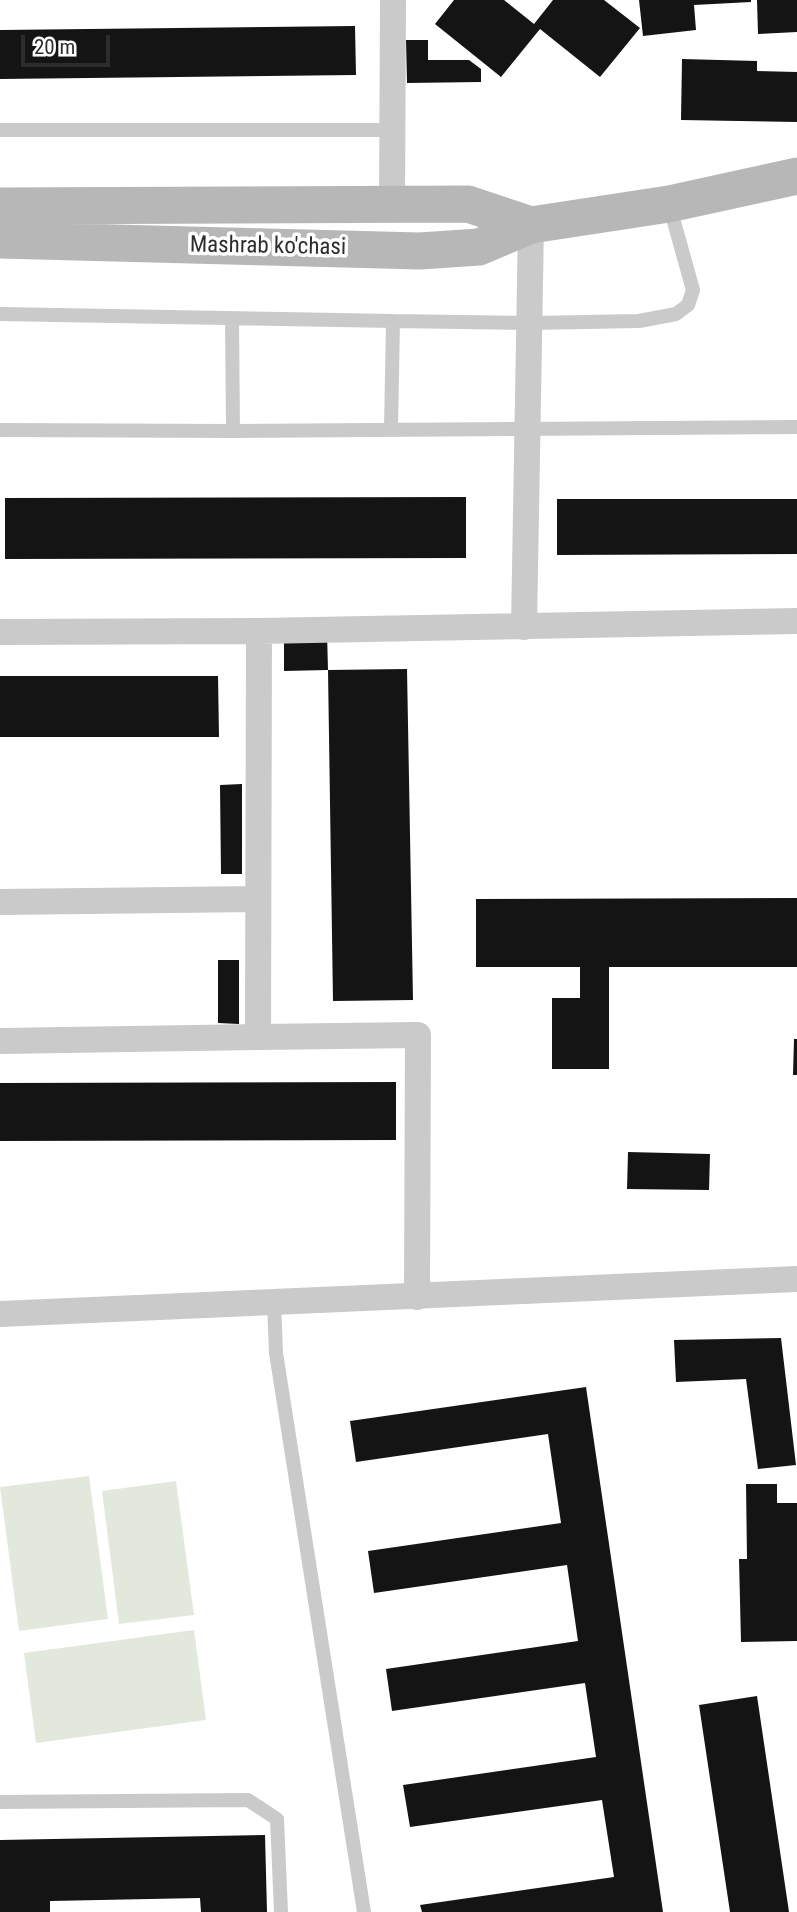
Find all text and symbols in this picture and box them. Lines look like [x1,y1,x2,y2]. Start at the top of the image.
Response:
scale bar [24,21,114,65]
text: 20 m [34,35,75,59]
street label: Mashrab ko'chasi [190,232,346,262]

